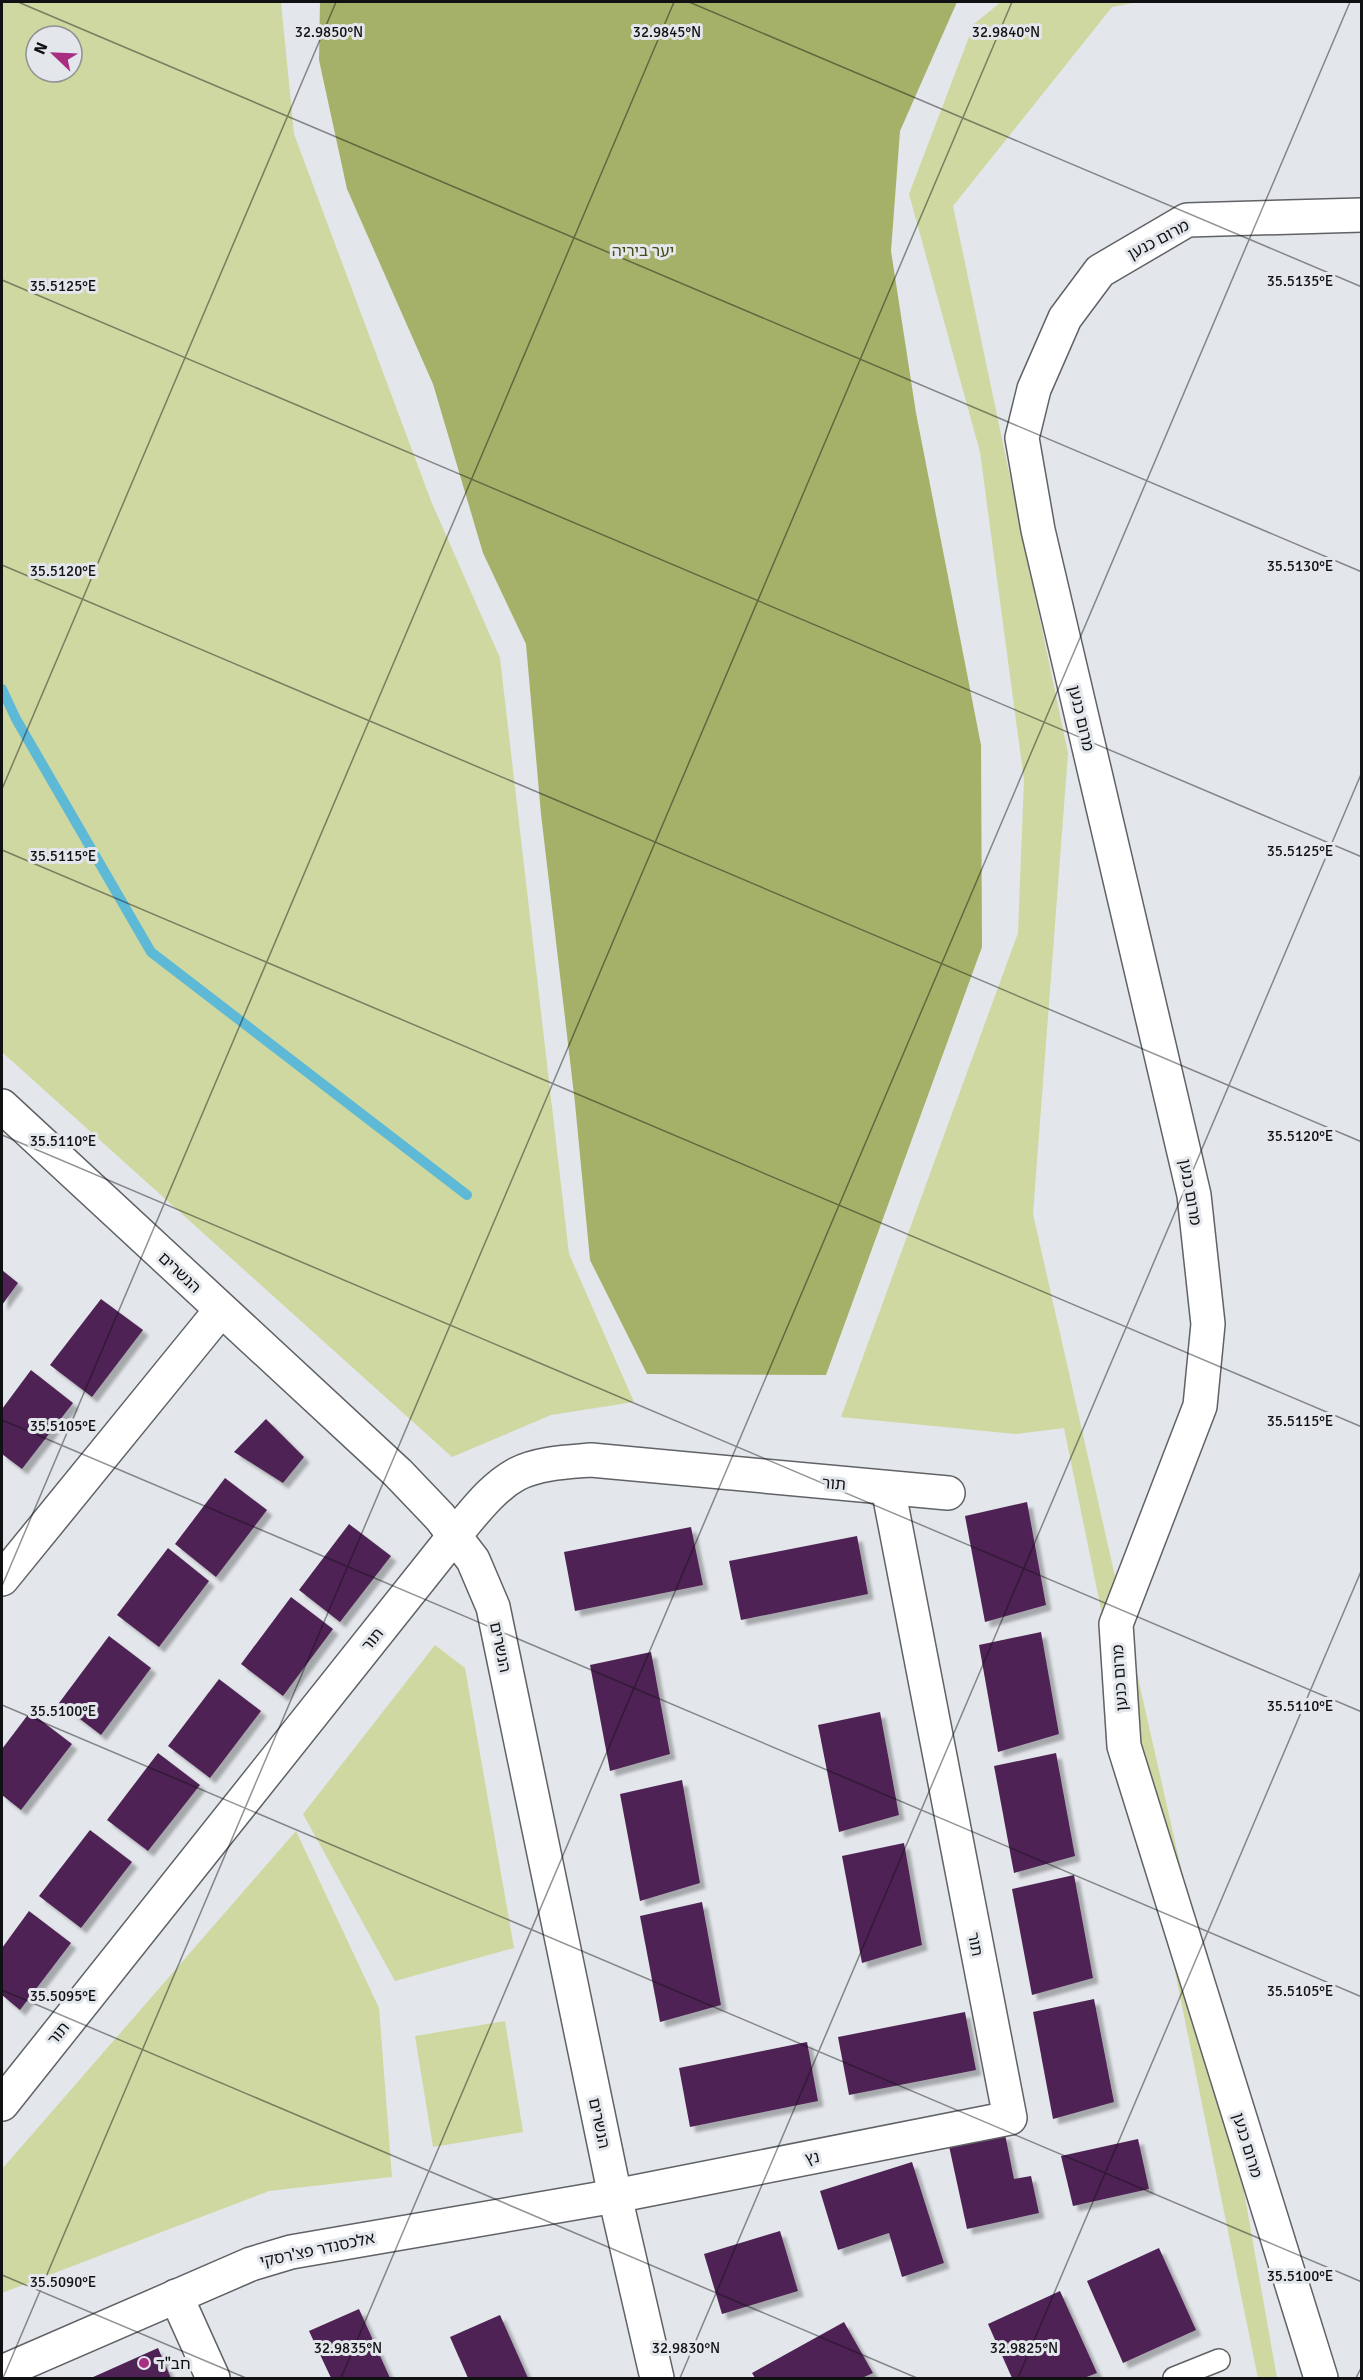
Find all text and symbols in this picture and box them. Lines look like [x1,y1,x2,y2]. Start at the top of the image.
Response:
text: 32.9850°N [295,23,363,41]
text: 32.9845°N [633,23,701,41]
text: 32.9840°N [972,23,1040,41]
north arrow [24,24,84,84]
text: N [30,39,52,58]
street label: מרום כנען [1124,215,1193,264]
park label: יער ביריה [612,241,674,261]
text: 35.5135°E [1267,272,1333,290]
text: 35.5125°E [30,277,96,295]
text: 35.5130°E [1267,557,1333,575]
text: 35.5120°E [30,562,96,580]
street label: מרום כנען [1064,683,1098,753]
text: 35.5125°E [1267,842,1333,860]
text: 35.5115°E [30,847,96,865]
text: 35.5120°E [1267,1127,1333,1145]
text: 35.5110°E [30,1132,96,1150]
street label: מרום כנען [1174,1157,1206,1227]
street label: הנשרים [154,1248,205,1298]
text: 35.5115°E [1267,1412,1333,1430]
text: 35.5105°E [30,1417,96,1435]
street label: תור [821,1473,847,1495]
street label: הנשרים [485,1620,515,1674]
street label: תור [357,1624,388,1655]
street label: מרום כנען [1108,1644,1132,1712]
text: 35.5110°E [1267,1697,1333,1715]
text: 35.5100°E [30,1702,96,1720]
street label: תור [963,1931,987,1958]
text: 35.5105°E [1267,1982,1333,2000]
text: 35.5095°E [30,1987,96,2005]
street label: תור [43,2018,74,2049]
street label: הנשרים [584,2096,614,2150]
street label: מרום כנען [1228,2110,1266,2180]
street label: נץ [803,2147,821,2169]
street label: אלכסנדר פצ'רסקי [258,2228,377,2272]
text: 35.5100°E [1267,2267,1333,2285]
text: 35.5090°E [30,2273,96,2291]
text: 32.9835°N [314,2339,382,2357]
text: 32.9830°N [652,2339,720,2357]
text: 32.9825°N [990,2339,1058,2357]
place label: חב"ד [156,2354,191,2374]
marker: חב"ד [137,2356,151,2370]

